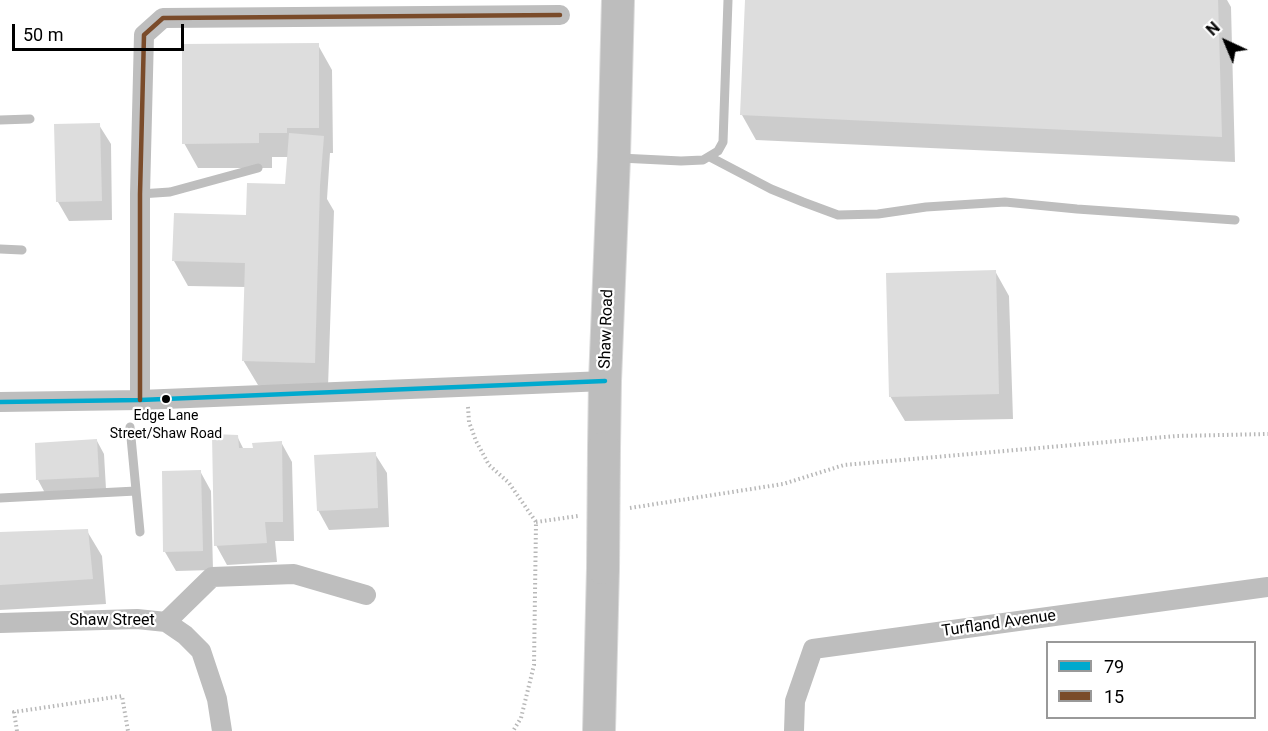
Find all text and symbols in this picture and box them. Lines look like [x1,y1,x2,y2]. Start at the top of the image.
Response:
scale bar [15,12,188,50]
north arrow [1196,12,1256,72]
text: N [1202,18,1224,39]
text: 50 m [23,24,63,45]
street label: Shaw Road [596,289,618,369]
marker: Edge Lane Street/Shaw Road [160,393,172,405]
place label: Edge Lane Street/Shaw Road [110,408,222,440]
street label: Turfland Avenue [941,606,1057,642]
street label: Shaw Street [69,611,155,631]
legend [1046,641,1256,719]
text: 79 [1104,656,1124,677]
text: 15 [1104,686,1124,707]

